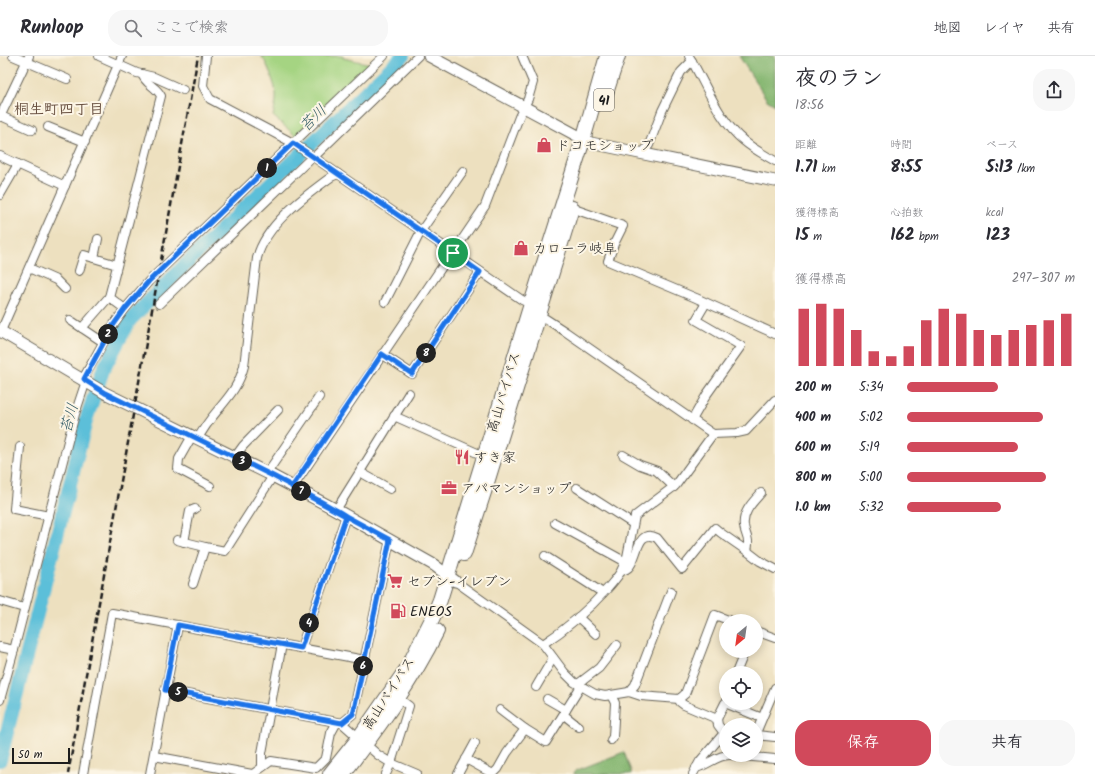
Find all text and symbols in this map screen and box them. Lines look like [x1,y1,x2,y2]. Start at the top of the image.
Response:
search box [108,10,388,46]
text: Runloop [20,13,84,43]
text: ここで検索 [154,16,229,40]
icon: search [122,17,144,39]
text: 地図 [934,17,962,39]
text: レイヤ [984,17,1025,39]
text: 共有 [1047,17,1075,39]
text: 夜のラン [795,62,883,97]
button: share [1033,69,1075,111]
road number: 41 [594,89,614,111]
text: 18:56 [795,95,824,116]
district label: 桐生町四丁目 [14,98,104,122]
water label: 苔川 [295,100,333,138]
place label: ドコモショップ [556,135,653,157]
shop icon: ドコモショップ [535,136,553,154]
text: 距離 [795,136,817,154]
text: 時間 [890,136,912,154]
text: ペース [986,136,1018,154]
text: 1.71 [795,154,817,181]
text: 8:55 [890,154,922,181]
text: 5:13 [986,154,1013,181]
pin: 1 [257,158,277,178]
text: 1 [265,159,269,177]
text: km [817,160,836,178]
text: /km [1013,160,1035,178]
text: 獲得標高 [795,204,839,222]
text: 心拍数 [890,204,923,222]
text: kcal [986,204,1004,222]
text: 15 [795,222,809,249]
text: 162 [890,222,915,249]
text: 123 [986,222,1010,249]
text: m [809,228,822,246]
text: bpm [915,228,939,246]
pin [436,236,470,270]
place label: カローラ岐阜 [533,238,617,260]
shop icon: カローラ岐阜 [512,239,530,257]
icon: arrive [442,242,464,264]
text: 297–307 m [1012,268,1075,289]
text: 獲得標高 [795,269,847,290]
pin: 2 [98,324,118,344]
text: 2 [105,325,111,343]
pin: 8 [416,343,436,363]
text: 8 [423,344,429,362]
street label: 高山バイパス [481,349,527,436]
text: 200 m [795,377,832,398]
text: 5:34 [859,377,884,398]
water label: 苔川 [54,401,86,436]
text: 400 m [795,407,831,428]
text: 5:02 [859,407,883,428]
text: 600 m [795,437,831,458]
text: 5:19 [859,437,880,458]
place label: すき家 [474,447,516,469]
restaurant icon: すき家 [453,448,471,466]
pin: 3 [232,451,252,471]
text: 3 [239,452,245,470]
text: 800 m [795,467,832,488]
text: 5:00 [859,467,882,488]
place label: アパマンショップ [461,478,572,500]
office icon: アパマンショップ [440,479,458,497]
pin: 7 [291,481,311,501]
text: 7 [298,482,304,500]
text: 1.0 km [795,497,831,518]
text: 5:32 [859,497,884,518]
place label: セブン-イレブン [407,571,511,593]
supermarket icon: セブン-イレブン [386,572,404,590]
place label: ENEOS [410,601,452,623]
fuel station icon: ENEOS [389,602,407,620]
pin: 4 [299,613,319,633]
text: 4 [306,614,312,632]
north arrow [719,614,763,658]
map controls [719,614,763,762]
street label: 高山バイパス [357,652,421,735]
pin: 6 [353,656,373,676]
text: 6 [360,657,366,675]
button: locate [719,666,763,710]
pin: 5 [168,682,188,702]
text: 5 [175,683,181,701]
button: layers [719,718,763,762]
button: 保存 [795,720,931,766]
button: 共有 [939,720,1075,766]
scale bar [12,746,70,765]
text: 50 m [18,746,43,764]

